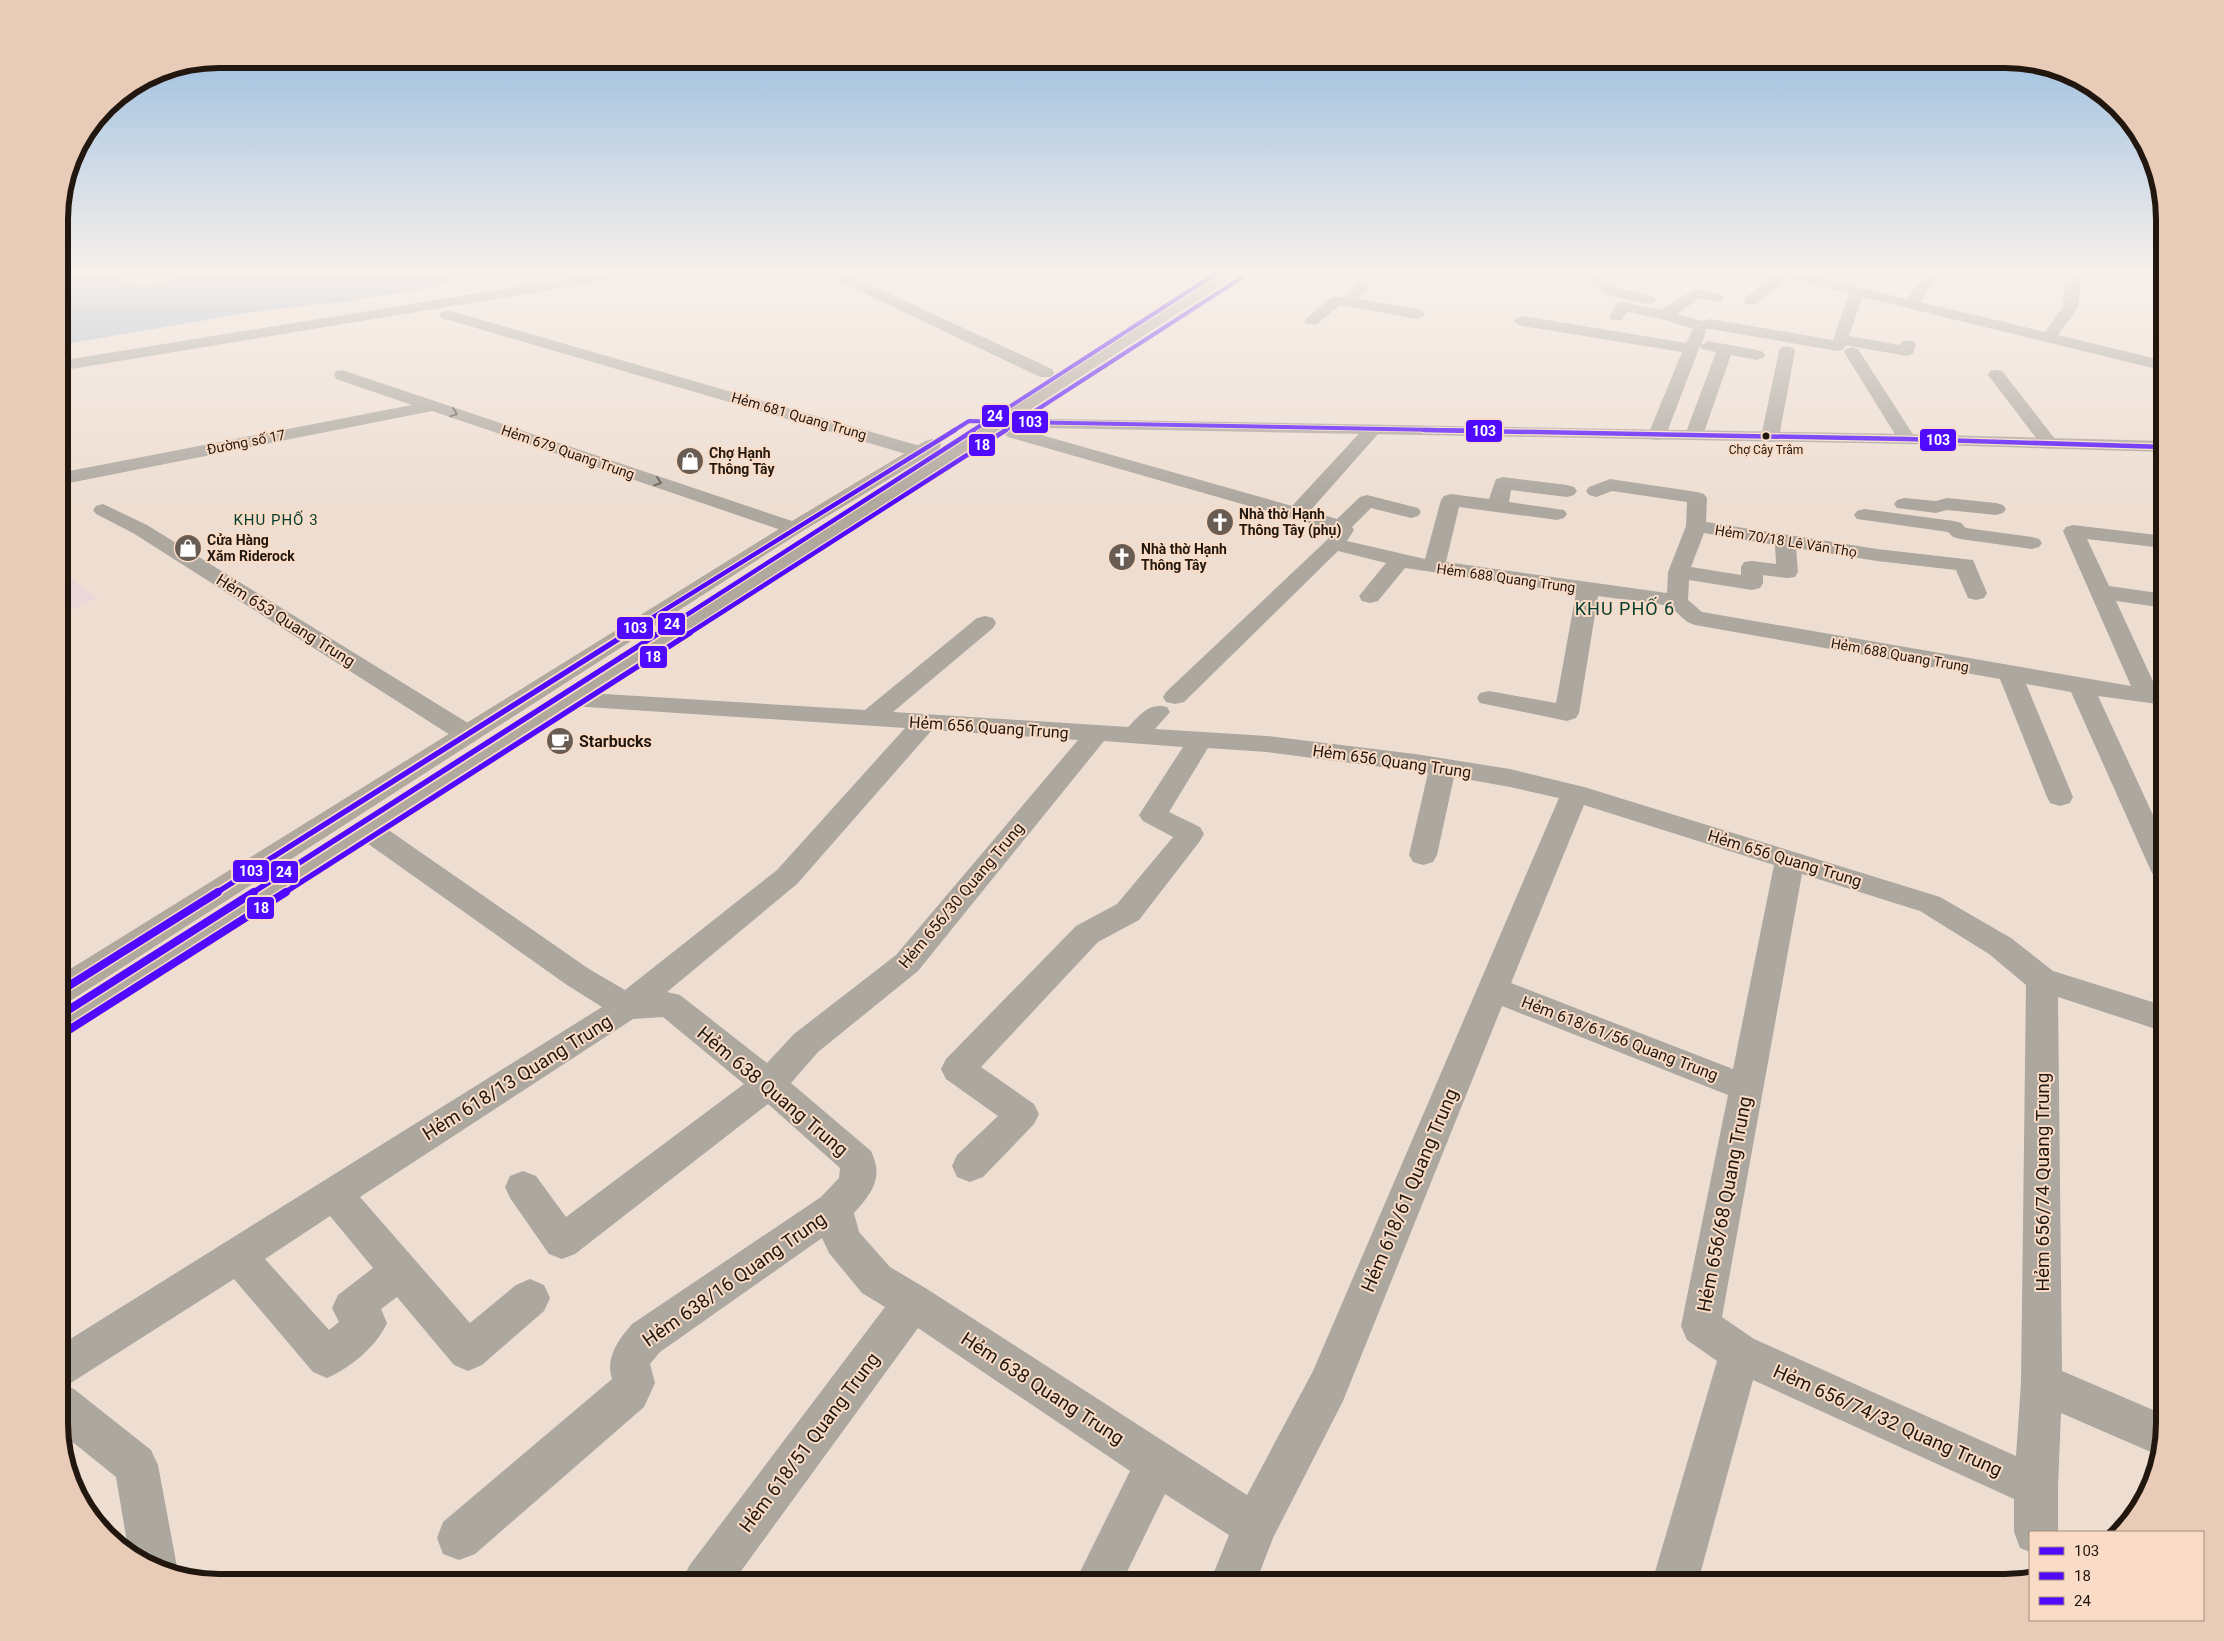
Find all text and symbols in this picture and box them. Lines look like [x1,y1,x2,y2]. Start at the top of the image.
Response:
street label: Hẻm 681 Quang Trung [730,389,868,443]
line badge: 24 [981,404,1010,428]
one-way arrow [450,408,458,418]
text: 24 [987,408,1003,424]
line badge: 103 [1011,410,1049,434]
text: 103 [1018,414,1042,430]
line badge: 103 [1465,419,1503,443]
street label: Hẻm 679 Quang Trung [499,422,637,482]
text: 103 [1472,423,1496,439]
street label: Đường số 17 [205,427,287,457]
line badge: 103 [1919,428,1957,452]
marker: Chợ Cây Trâm [1761,431,1771,441]
text: 103 [1926,432,1950,448]
line badge: 18 [968,433,996,457]
text: 18 [974,437,990,453]
place label: Chợ Cây Trâm [1729,443,1803,457]
place label: Chợ Hạnh Thông Tây [709,445,775,477]
shop icon: Chợ Hạnh Thông Tây [675,446,705,476]
one-way arrow [653,477,662,487]
place label: Nhà thờ Hạnh Thông Tây (phụ) [1239,506,1341,539]
church icon: Nhà thờ Hạnh Thông Tây (phụ) [1205,507,1235,537]
district label: KHU PHỐ 3 [233,510,319,529]
street label: Hẻm 70/18 Lê Văn Thọ [1714,522,1858,560]
place label: Cửa Hàng Xăm Riderock [207,532,295,564]
shop icon: Cửa Hàng Xăm Riderock [173,533,203,563]
place label: Nhà thờ Hạnh Thông Tây [1141,541,1227,573]
church icon: Nhà thờ Hạnh Thông Tây [1107,542,1137,572]
street label: Hẻm 688 Quang Trung [1436,560,1576,596]
street label: Hẻm 653 Quang Trung [213,570,359,671]
district label: KHU PHỐ 6 [1575,597,1675,619]
line badge: 24 [657,612,686,636]
line badge: 103 [616,616,654,640]
text: 24 [664,616,680,632]
text: 103 [623,620,647,636]
street label: Hẻm 688 Quang Trung [1830,635,1970,675]
line badge: 18 [639,645,668,669]
text: 18 [645,649,661,665]
street label: Hẻm 656 Quang Trung [909,712,1069,743]
cafe icon: Starbucks [545,726,575,756]
place label: Starbucks [579,732,652,751]
street label: Hẻm 656 Quang Trung [1311,741,1472,782]
street label: Hẻm 656/30 Quang Trung [895,819,1028,972]
street label: Hẻm 656 Quang Trung [1706,826,1864,891]
line badge: 103 [232,859,270,883]
line badge: 24 [270,860,299,884]
text: 103 [239,863,263,879]
text: 24 [276,864,292,880]
line badge: 18 [246,896,275,920]
text: 18 [253,900,269,916]
street label: Hẻm 618/61/56 Quang Trung [1519,992,1721,1085]
street label: Hẻm 618/13 Quang Trung [418,1010,616,1145]
street label: Hẻm 638 Quang Trung [693,1022,853,1161]
street label: Hẻm 656/74 Quang Trung [2031,1072,2054,1292]
street label: Hẻm 618/61 Quang Trung [1356,1085,1463,1296]
street label: Hẻm 656/68 Quang Trung [1692,1094,1757,1314]
street label: Hẻm 638/16 Quang Trung [638,1207,831,1352]
street label: Hẻm 638 Quang Trung [957,1327,1129,1450]
street label: Hẻm 618/51 Quang Trung [734,1348,885,1537]
street label: Hẻm 656/74/32 Quang Trung [1770,1359,2006,1481]
legend [2029,1531,2204,1621]
text: 103 [2074,1542,2099,1560]
text: 18 [2074,1567,2091,1585]
text: 24 [2074,1592,2091,1610]

